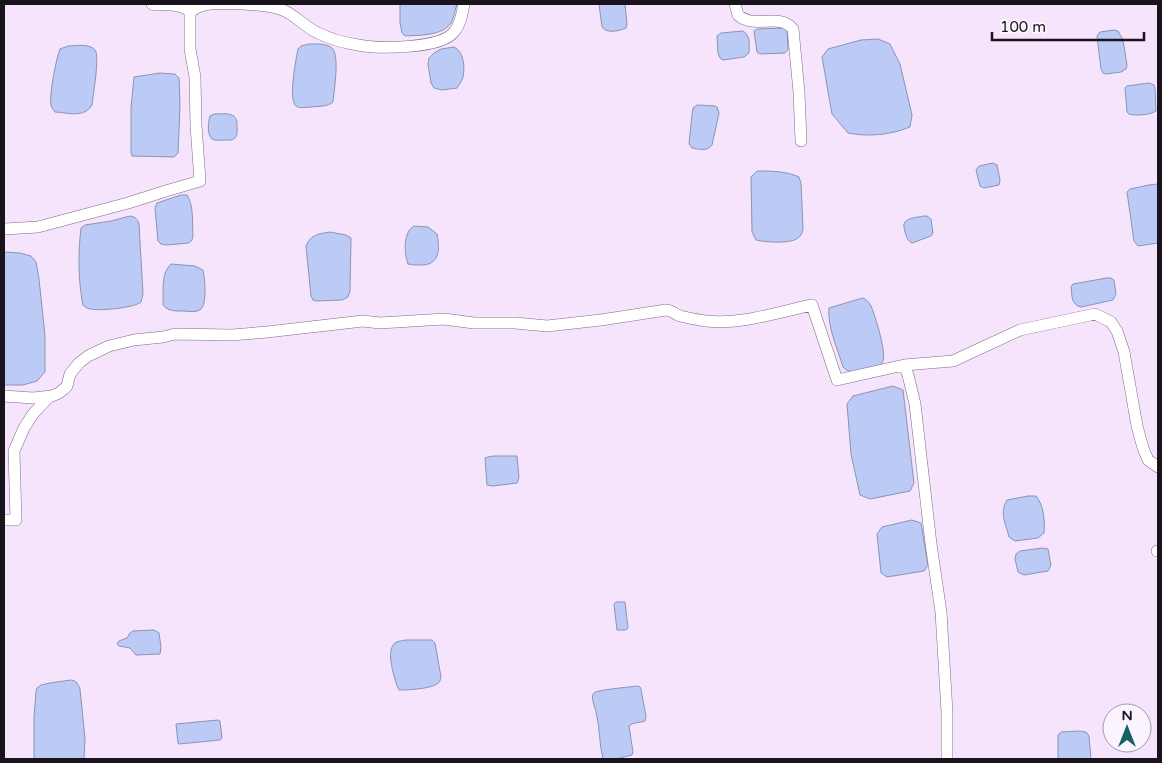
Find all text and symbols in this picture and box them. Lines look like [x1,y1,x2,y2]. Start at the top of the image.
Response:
scale bar [992,10,1144,42]
text: 100 m [1000,18,1046,36]
north arrow [1102,703,1152,753]
text: N [1121,707,1133,724]

